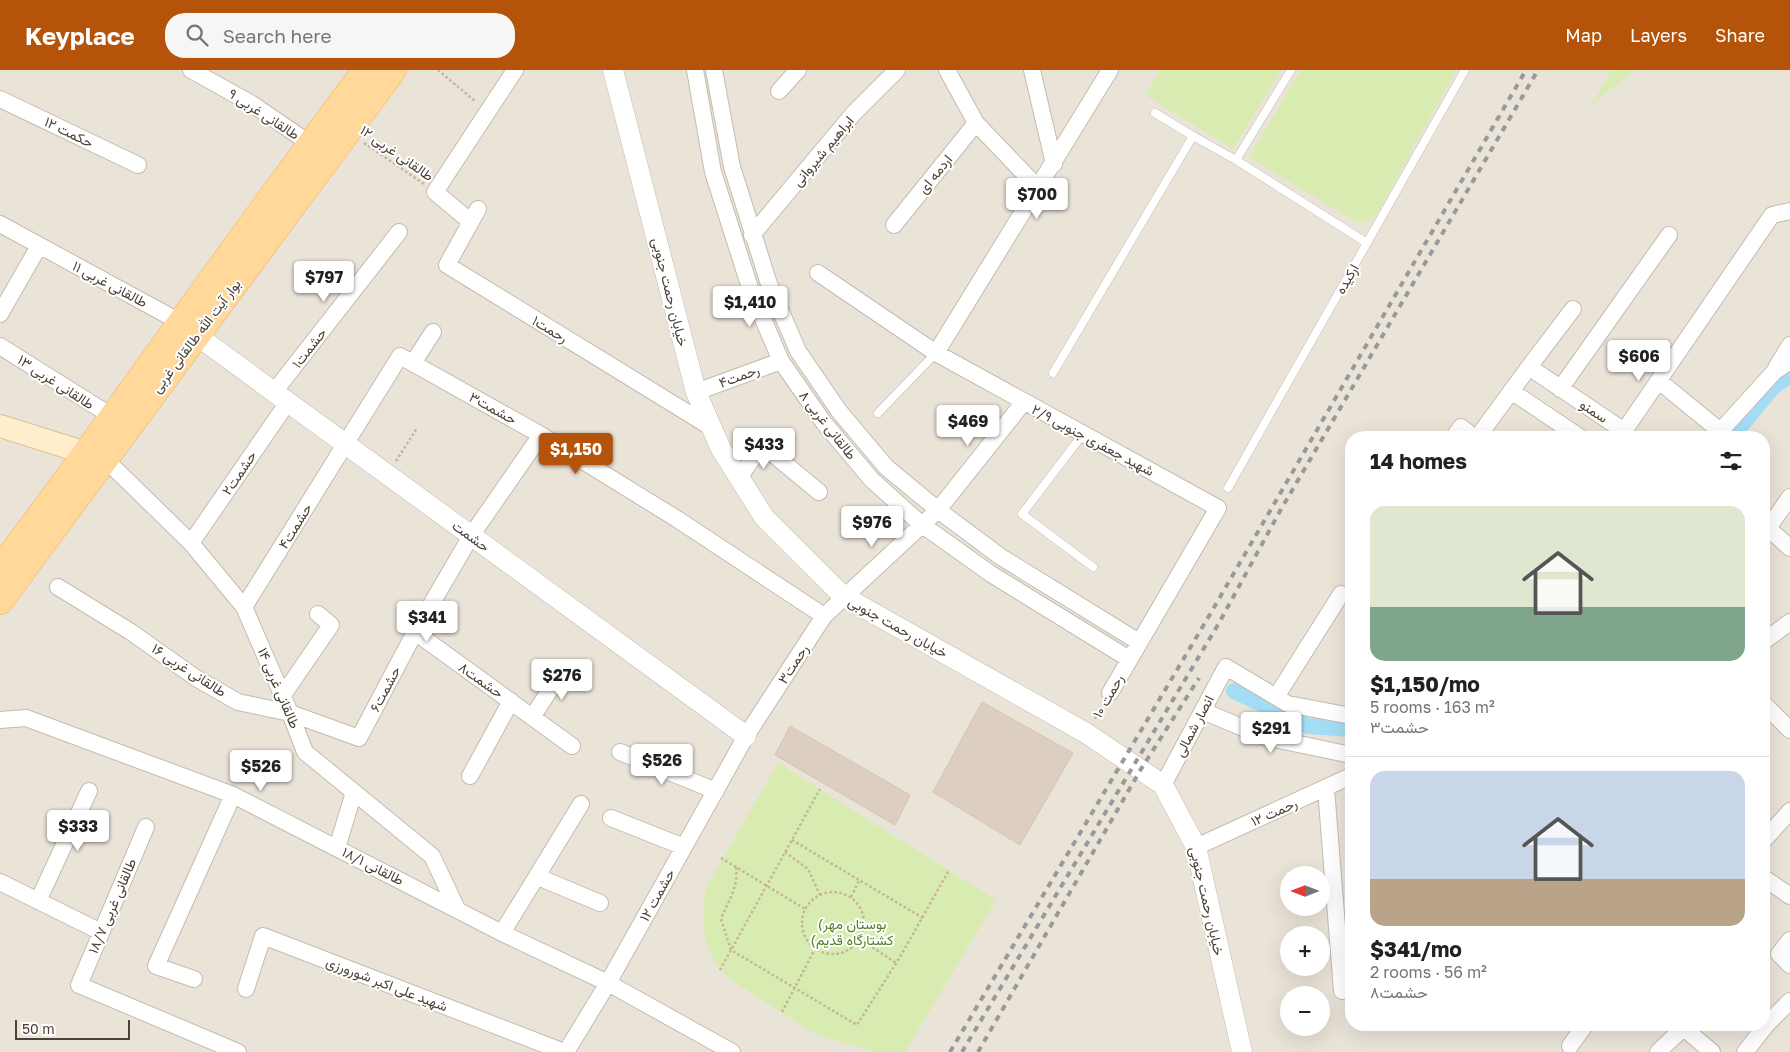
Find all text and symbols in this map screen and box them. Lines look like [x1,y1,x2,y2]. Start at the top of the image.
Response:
search box [165,13,515,58]
text: Keyplace [25,21,135,50]
icon: search [183,21,211,49]
text: Search here [223,24,332,47]
text: Map [1565,24,1602,46]
text: Layers [1630,24,1687,46]
text: Share [1715,24,1765,46]
street label: طالقانی غربی ۹ [225,84,303,144]
street label: حکمت ۱۲ [42,112,97,151]
street label: ابراهیم شیروانی [788,112,858,190]
street label: طالقانی غربی ۱۲ [357,121,437,185]
street label: اردمه ای [914,151,956,197]
pin: $700 [1007,178,1067,220]
text: $700 [1017,184,1057,204]
street label: خیابان رحمت جنوبی [648,236,692,348]
street label: طالقانی غربی ۱۱ [69,257,151,311]
pin: $797 [294,260,354,303]
street label: ارکیده [1331,261,1363,297]
text: $797 [305,267,343,287]
street label: بوار آیت الله طالقانی غربی [147,275,245,397]
pin: $1,410 [709,286,791,328]
text: $1,410 [724,292,776,312]
street label: رحمت۱ [529,311,571,347]
street label: حشمت۱ [288,324,330,371]
pin: $606 [1609,340,1669,382]
text: $606 [1618,346,1660,366]
street label: طالقانی غربی ۱۳ [14,351,98,413]
street label: رحمت۴ [716,360,762,392]
street label: طالقانی غربی ۸ [795,387,861,463]
street label: حشمت۳ [467,388,520,427]
street label: سمنو [1577,395,1611,427]
street label: شهید جعفری جنوبی ۲/۹ [1029,400,1157,480]
pin: $469 [938,404,998,447]
text: $469 [947,411,989,431]
pin: $433 [734,428,794,470]
pin: $1,150 [535,432,617,475]
text: $433 [744,434,784,454]
text: $1,150 [550,439,602,459]
street label: حشمت۲ [218,447,259,498]
icon: filters [1717,447,1745,475]
text: 14 homes [1370,448,1467,474]
street label: حشمت۴ [274,500,315,552]
pin: $976 [842,506,902,548]
text: $976 [852,512,892,532]
street label: حشمت [449,516,493,555]
icon: home [1513,538,1603,628]
street label: خیابان رحمت جنوبی [845,592,951,662]
pin: $341 [397,600,457,643]
text: $341 [408,607,446,627]
street label: طالقانی غربی ۱۶ [148,639,230,701]
street label: رحمت۳ [774,641,812,687]
street label: طالقانی غربی ۱۴ [254,645,304,731]
street label: حشمت۸ [456,658,507,701]
pin: $276 [532,658,592,701]
street label: حشمت۶ [366,663,404,714]
text: $276 [542,665,582,685]
street label: رحمت ۱۰ [1088,671,1128,721]
text: $1,150/mo [1370,671,1480,697]
street label: انصار شمالی [1170,692,1218,760]
text: 5 rooms · 163 m² [1370,697,1495,717]
pin: $291 [1241,712,1301,754]
text: حشمت۳ [1370,717,1429,737]
text: $291 [1252,718,1290,738]
pin: $526 [632,744,692,786]
pin: $526 [231,750,291,792]
text: $526 [642,750,682,770]
text: $526 [241,756,281,776]
street label: رحمت ۱۲ [1248,794,1300,830]
icon: home [1513,804,1603,894]
pin: $333 [48,810,108,852]
text: $333 [58,816,98,836]
street label: طالقانی ۱۸/۱ [339,843,407,889]
street label: خیابان رحمت جنوبی [1186,845,1228,957]
street label: طالقانی غربی ۱۸/۷ [84,856,140,956]
street label: حشمت ۱۲ [635,866,678,924]
north arrow [1280,866,1330,916]
map controls [1280,866,1330,1036]
park label: (بوستان مهر (کشتارگاه قدیم [811,915,893,949]
button: + [1280,926,1330,976]
text: $341/mo [1370,936,1462,962]
street label: شهید علی اکبر شورورزی [324,952,450,1016]
text: 2 rooms · 56 m² [1370,962,1487,982]
text: حشمت۸ [1370,982,1428,1002]
button: − [1280,986,1330,1036]
scale bar [15,1017,130,1040]
text: 50 m [22,1020,55,1037]

